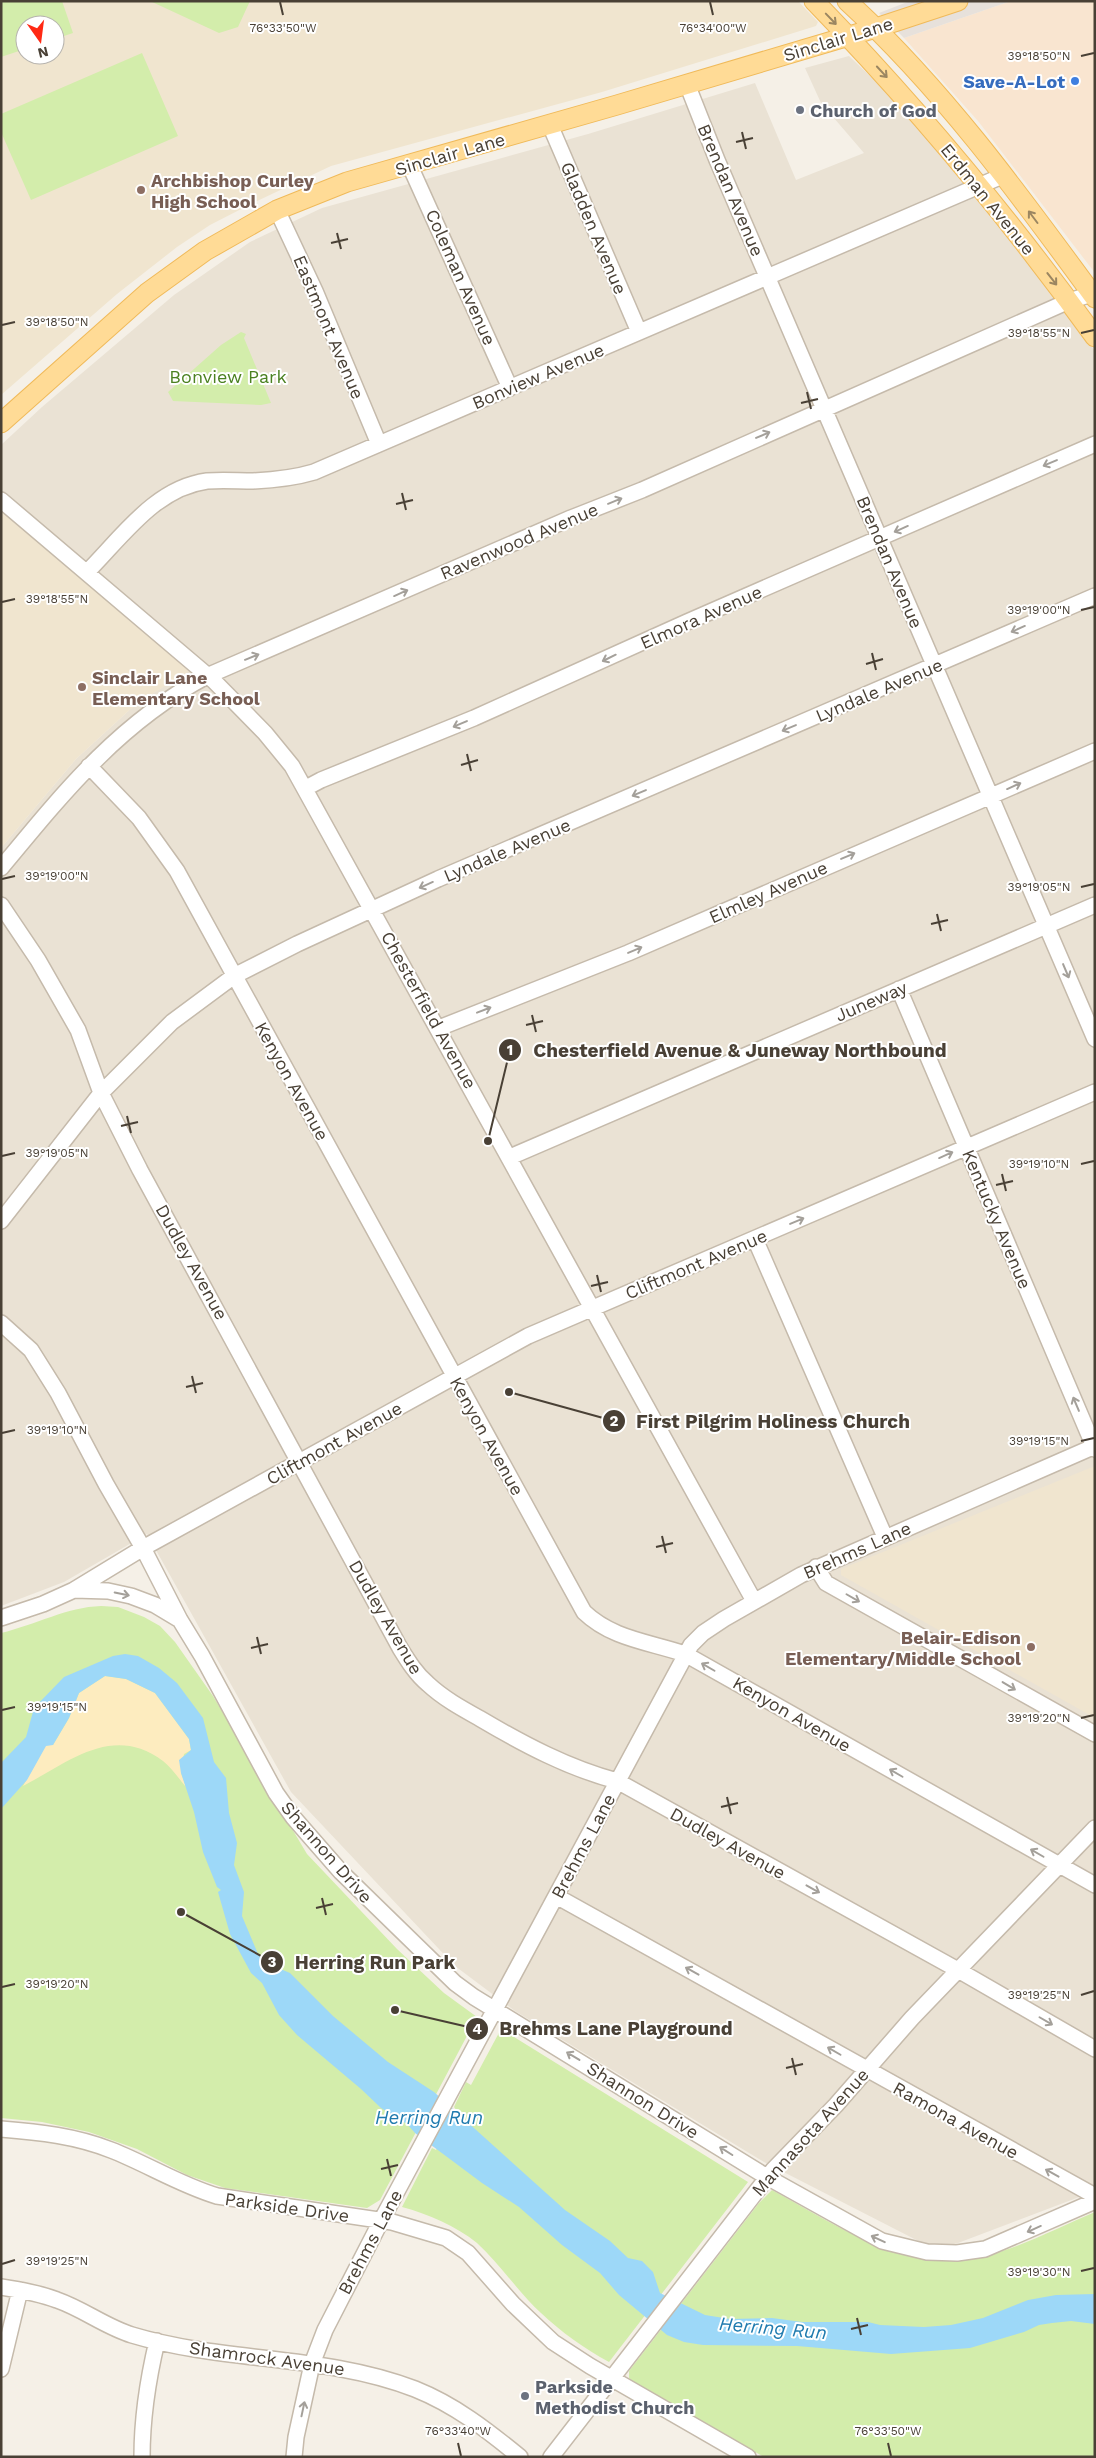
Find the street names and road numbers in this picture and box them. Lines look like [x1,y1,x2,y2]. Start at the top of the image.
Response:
street label: Sinclair Lane [781,12,895,66]
street label: Brendan Avenue [694,121,768,259]
street label: Sinclair Lane [393,128,507,180]
street label: Erdman Avenue [937,139,1039,259]
street label: Gladden Avenue [557,159,631,297]
street label: Coleman Avenue [422,206,500,348]
street label: Eastmont Avenue [289,252,369,402]
street label: Bonview Avenue [469,339,607,413]
street label: Brendan Avenue [853,493,927,631]
street label: Ravenwood Avenue [437,498,601,584]
street label: Elmora Avenue [637,581,765,653]
street label: Lyndale Avenue [812,654,946,726]
street label: Lyndale Avenue [440,814,574,886]
street label: Elmley Avenue [705,856,831,928]
street label: Chesterfield Avenue [377,928,481,1092]
street label: Juneway [832,976,911,1026]
street label: Kenyon Avenue [251,1018,333,1144]
street label: Kentucky Avenue [958,1146,1036,1292]
street label: Dudley Avenue [152,1201,232,1323]
street label: Cliftmont Avenue [622,1225,770,1303]
street label: Kenyon Avenue [446,1373,528,1499]
street label: Cliftmont Avenue [262,1397,406,1489]
street label: Brehms Lane [800,1517,914,1583]
street label: Dudley Avenue [345,1556,427,1678]
street label: Kenyon Avenue [729,1672,855,1756]
street label: Brehms Lane [547,1790,619,1902]
street label: Shannon Drive [277,1797,377,1907]
street label: Dudley Avenue [667,1803,789,1883]
street label: Shannon Drive [583,2057,703,2143]
street label: Mannasota Avenue [747,2064,873,2200]
street label: Ramona Avenue [890,2077,1022,2163]
street label: Brehms Lane [334,2186,406,2298]
street label: Parkside Drive [223,2188,351,2226]
street label: Shamrock Avenue [188,2337,346,2379]

